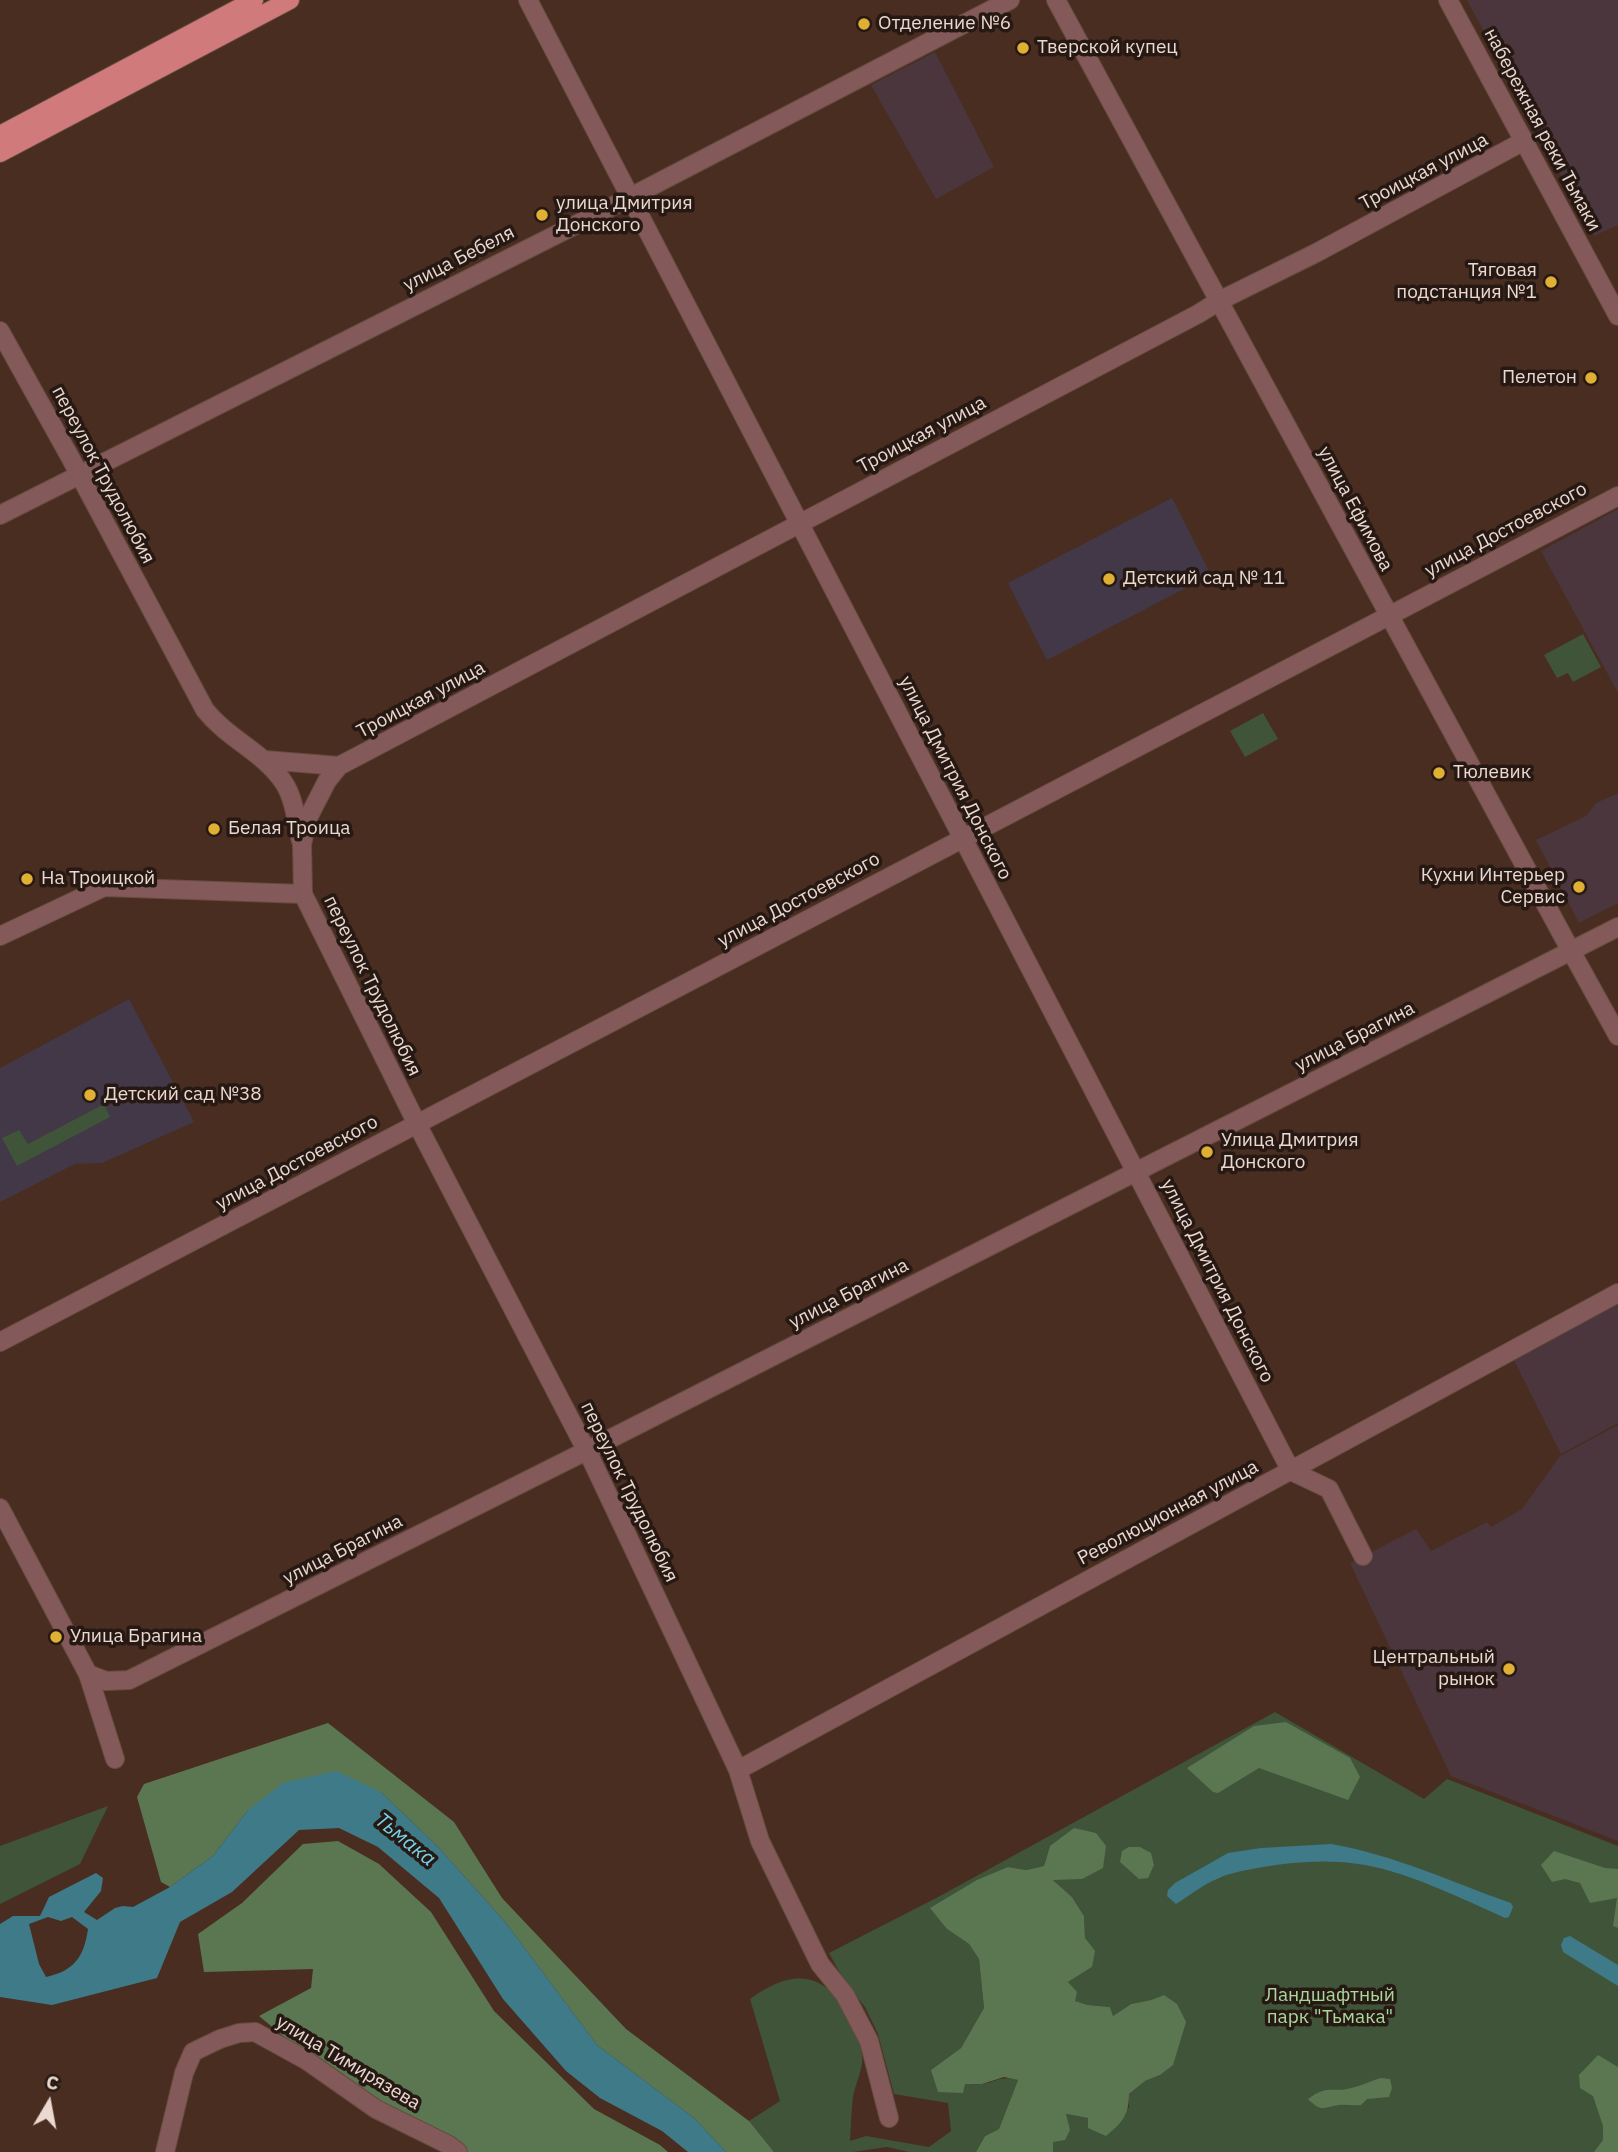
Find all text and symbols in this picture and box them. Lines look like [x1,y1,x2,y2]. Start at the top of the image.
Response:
place label: Отделение №6 [878,13,1011,35]
marker: Отделение №6 [856,16,872,32]
street label: набережная реки Тьмаки [1479,25,1605,235]
place label: Тверской купец [1037,37,1178,59]
marker: Тверской купец [1015,40,1031,56]
street label: Троицкая улица [1356,129,1492,215]
place label: улица Дмитрия Донского [556,193,693,237]
marker: улица Дмитрия Донского [534,207,550,223]
street label: улица Бебеля [400,221,518,297]
place label: Тяговая подстанция №1 [1396,260,1537,304]
marker: Тяговая подстанция №1 [1543,274,1559,290]
place label: Пелетон [1502,367,1577,389]
marker: Пелетон [1583,370,1599,386]
street label: переулок Трудолюбия [46,382,160,568]
street label: Троицкая улица [854,392,990,478]
street label: улица Ефимова [1313,443,1397,575]
street label: улица Достоевского [1421,478,1591,582]
place label: Детский сад № 11 [1123,568,1285,590]
marker: Детский сад № 11 [1101,571,1117,587]
street label: Троицкая улица [353,657,489,743]
street label: улица Дмитрия Донского [894,672,1016,884]
place label: Тюлевик [1453,762,1531,784]
marker: Тюлевик [1431,765,1447,781]
place label: Белая Троица [228,818,350,840]
marker: Белая Троица [206,821,222,837]
street label: улица Достоевского [714,848,884,952]
place label: Кухни Интерьер Сервис [1421,865,1565,909]
place label: На Троицкой [41,868,155,890]
marker: На Троицкой [19,871,35,887]
marker: Кухни Интерьер Сервис [1571,879,1587,895]
street label: переулок Трудолюбия [318,892,426,1080]
street label: улица Брагина [1291,997,1419,1077]
place label: Детский сад №38 [104,1084,262,1106]
marker: Детский сад №38 [82,1087,98,1103]
street label: улица Достоевского [212,1111,382,1215]
place label: Улица Дмитрия Донского [1221,1130,1359,1174]
marker: Улица Дмитрия Донского [1199,1144,1215,1160]
street label: улица Дмитрия Донского [1156,1175,1278,1387]
street label: улица Брагина [785,1254,913,1334]
street label: переулок Трудолюбия [575,1398,683,1586]
street label: Революционная улица [1074,1456,1262,1570]
street label: улица Брагина [279,1510,407,1590]
place label: Улица Брагина [70,1626,202,1648]
marker: Улица Брагина [48,1629,64,1645]
place label: Центральный рынок [1373,1647,1495,1691]
marker: Центральный рынок [1501,1661,1517,1677]
water label: Тьмака [370,1808,440,1872]
park label: Ландшафтный парк "Тьмака" [1265,1985,1395,2029]
street label: улица Тимирязева [272,2011,424,2115]
north arrow [14,2068,84,2138]
text: С [44,2069,61,2095]

